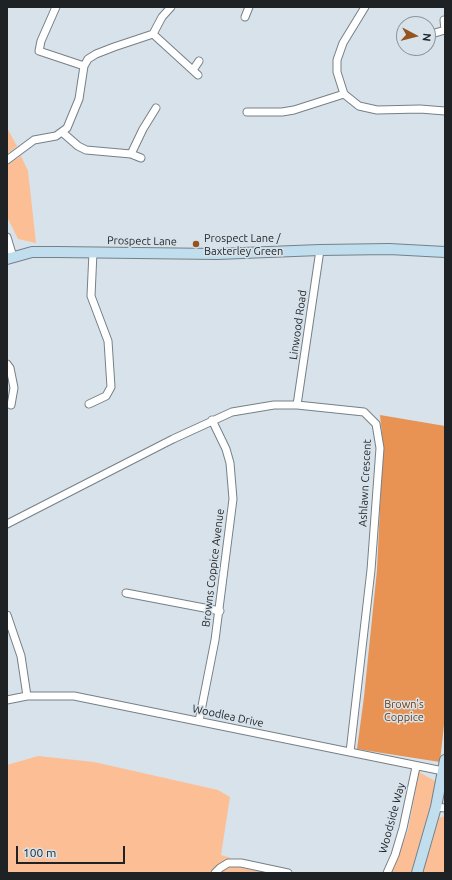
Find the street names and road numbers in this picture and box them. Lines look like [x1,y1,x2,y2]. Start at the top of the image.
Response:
street label: Prospect Lane [107,234,177,248]
street label: Linwood Road [287,289,309,361]
street label: Ashlawn Crescent [356,439,374,527]
street label: Browns Coppice Avenue [199,508,227,628]
street label: Woodlea Drive [191,702,265,730]
street label: Woodside Way [376,781,408,855]

